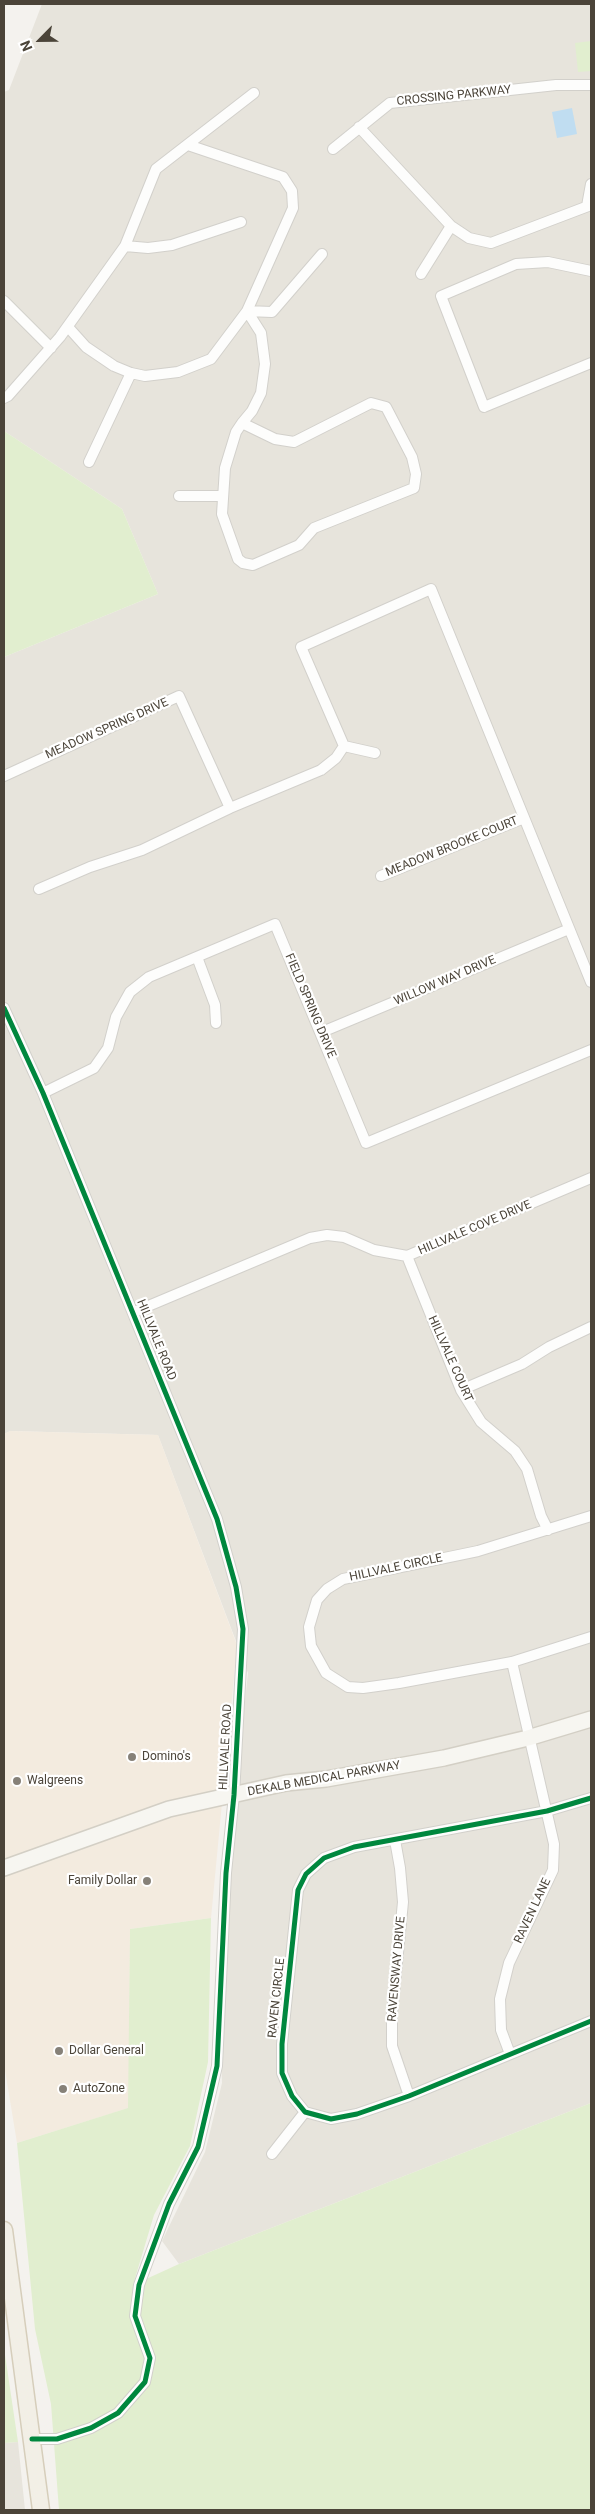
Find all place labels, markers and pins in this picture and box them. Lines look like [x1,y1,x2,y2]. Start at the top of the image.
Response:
place label: Domino's [142,1750,191,1764]
marker: Domino's [126,1751,138,1763]
place label: Walgreens [27,1774,83,1788]
marker: Walgreens [11,1775,23,1787]
place label: Family Dollar [68,1874,137,1888]
marker: Family Dollar [141,1875,153,1887]
place label: Dollar General [69,2044,144,2058]
marker: Dollar General [53,2045,65,2057]
place label: AutoZone [73,2082,125,2096]
marker: AutoZone [57,2083,69,2095]

